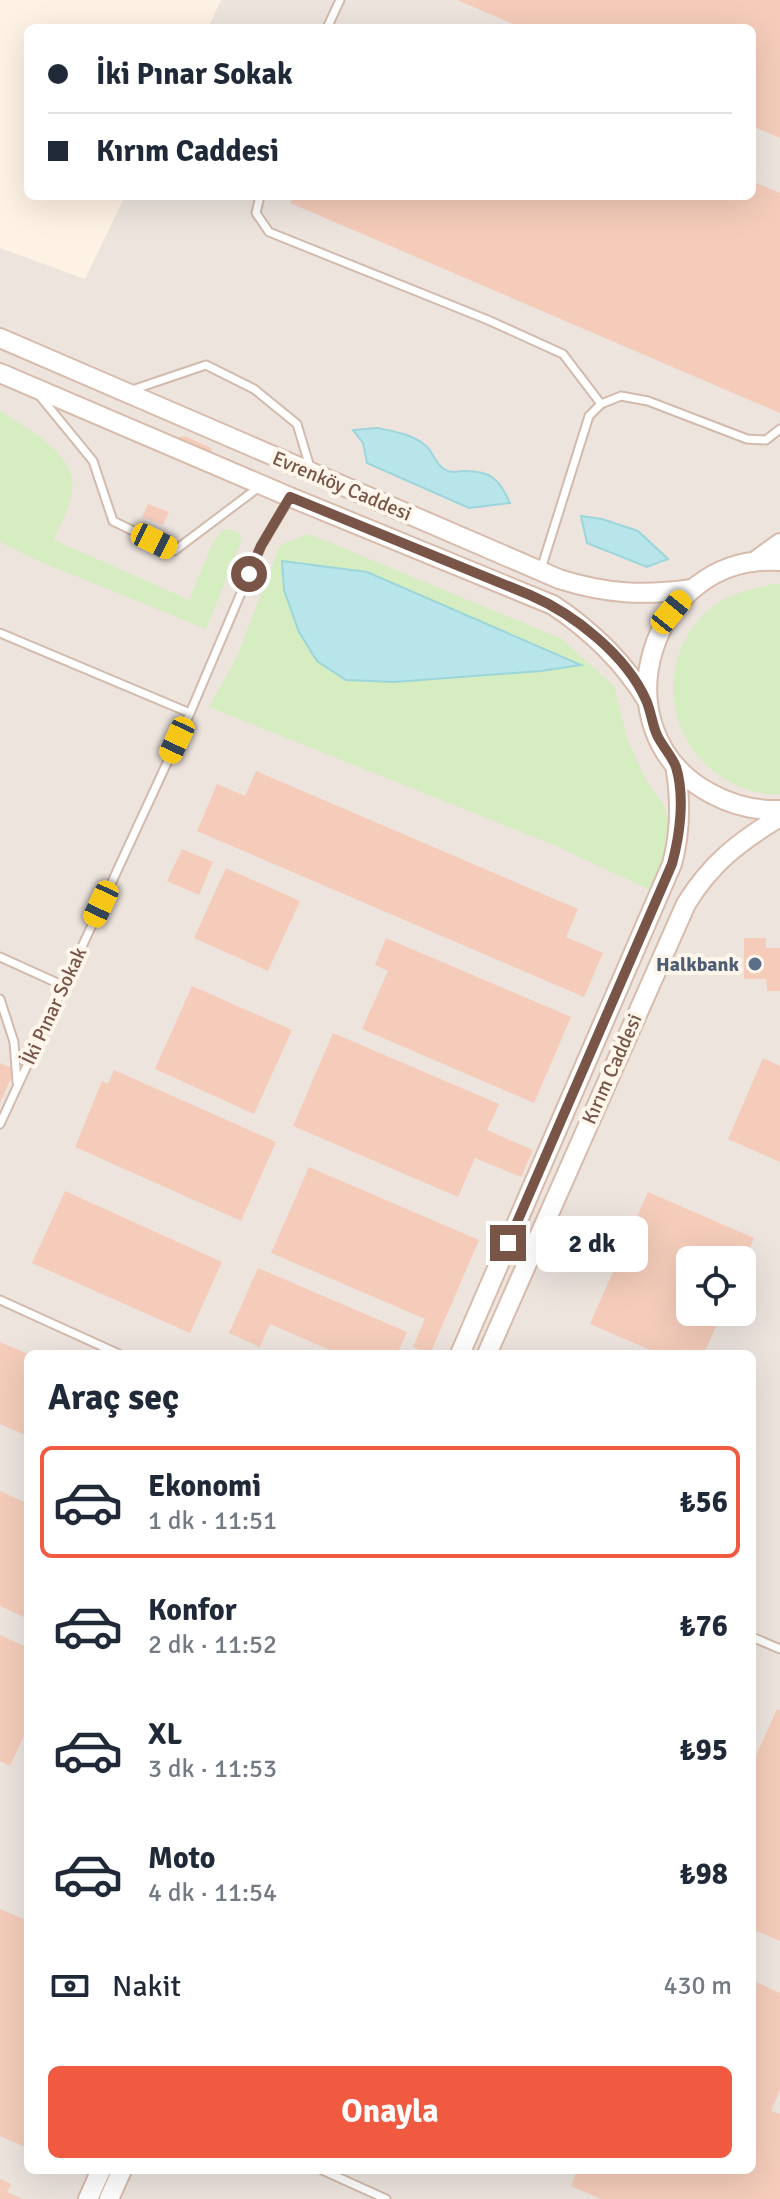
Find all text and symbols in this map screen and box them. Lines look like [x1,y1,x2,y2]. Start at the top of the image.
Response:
text: İki Pınar Sokak [96,56,293,93]
text: Kırım Caddesi [96,133,279,170]
street label: Evrenköy Caddesi [269,445,415,527]
car [127,520,181,562]
route start [231,556,267,592]
car [647,586,695,638]
car [156,713,198,767]
car [80,877,122,931]
street label: İki Pınar Sokak [16,943,92,1069]
place label: Halkbank [656,952,740,977]
marker: Halkbank [746,955,764,973]
street label: Kırım Caddesi [577,1010,647,1128]
callout: 2 dk [536,1215,648,1271]
route end [490,1225,526,1261]
text: 2 dk [568,1228,616,1260]
map controls [676,1246,756,1326]
button: locate [676,1246,756,1326]
text: Araç seç [48,1375,179,1420]
icon: car [52,1466,124,1538]
text: Ekonomi [148,1468,261,1505]
text: ₺56 [679,1484,728,1521]
text: 1 dk · 11:51 [148,1505,277,1537]
icon: car [52,1590,124,1662]
text: Konfor [148,1592,237,1629]
text: ₺76 [679,1608,728,1645]
text: 2 dk · 11:52 [148,1629,277,1661]
icon: car [52,1714,124,1786]
text: XL [148,1716,182,1753]
text: ₺95 [679,1732,728,1769]
text: 3 dk · 11:53 [148,1753,277,1785]
icon: car [52,1838,124,1910]
text: Moto [148,1840,215,1877]
text: ₺98 [679,1856,728,1893]
text: 4 dk · 11:54 [148,1877,277,1909]
icon: cash [48,1964,92,2008]
text: Nakit [112,1968,181,2005]
text: 430 m [663,1970,732,2002]
button: Onayla [48,2066,732,2158]

